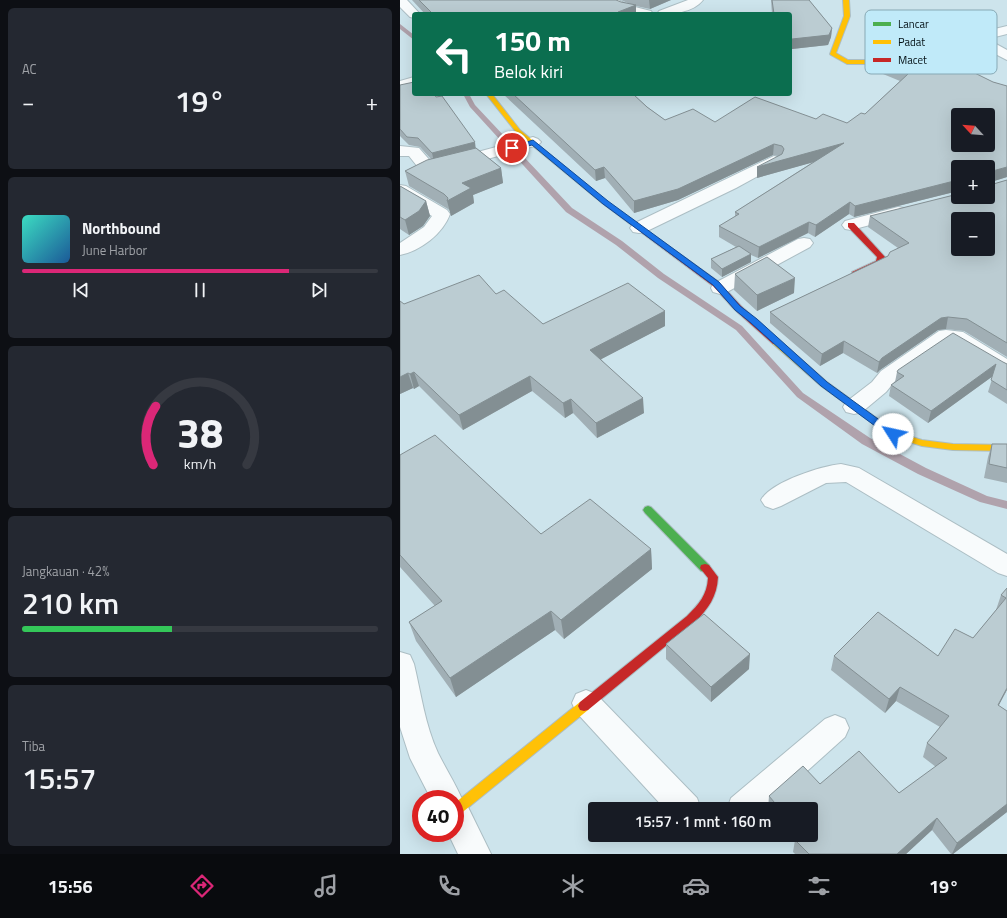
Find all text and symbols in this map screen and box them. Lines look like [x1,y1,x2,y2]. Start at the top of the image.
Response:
legend [865,10,997,74]
text: Lancar [898,16,929,32]
text: 150 m [494,19,571,62]
icon: left [428,28,480,80]
text: Padat [898,34,925,50]
text: Macet [898,52,927,68]
text: Belok kiri [494,58,563,85]
text: AC [22,59,37,79]
text: 19° [175,78,225,124]
text: − [22,85,34,119]
text: + [366,85,378,119]
north arrow [951,108,995,152]
map controls [951,108,995,256]
pin [495,131,529,165]
icon: arrive [501,137,523,159]
button: + [951,160,995,204]
button: − [951,212,995,256]
text: Northbound [82,217,161,240]
text: June Harbor [82,240,147,260]
icon: previous [70,279,92,301]
icon: pause [189,279,211,301]
icon: next [308,279,330,301]
text: 38 [177,401,223,464]
position arrow [872,413,914,455]
text: km/h [184,453,216,475]
text: Jangkauan · 42% [22,561,109,581]
text: 210 km [22,580,119,626]
text: Tiba [22,736,45,756]
text: 15:57 [22,755,96,801]
speed limit sign: 40 [412,790,464,842]
text: 15:57 · 1 mnt · 160 m [635,810,771,833]
icon: directions [188,872,216,900]
icon: music [312,872,340,900]
icon: phone [435,872,463,900]
icon: climate [559,872,587,900]
icon: car [682,872,710,900]
icon: filters [805,872,833,900]
text: 15:56 [48,873,93,900]
text: 19° [929,873,959,900]

